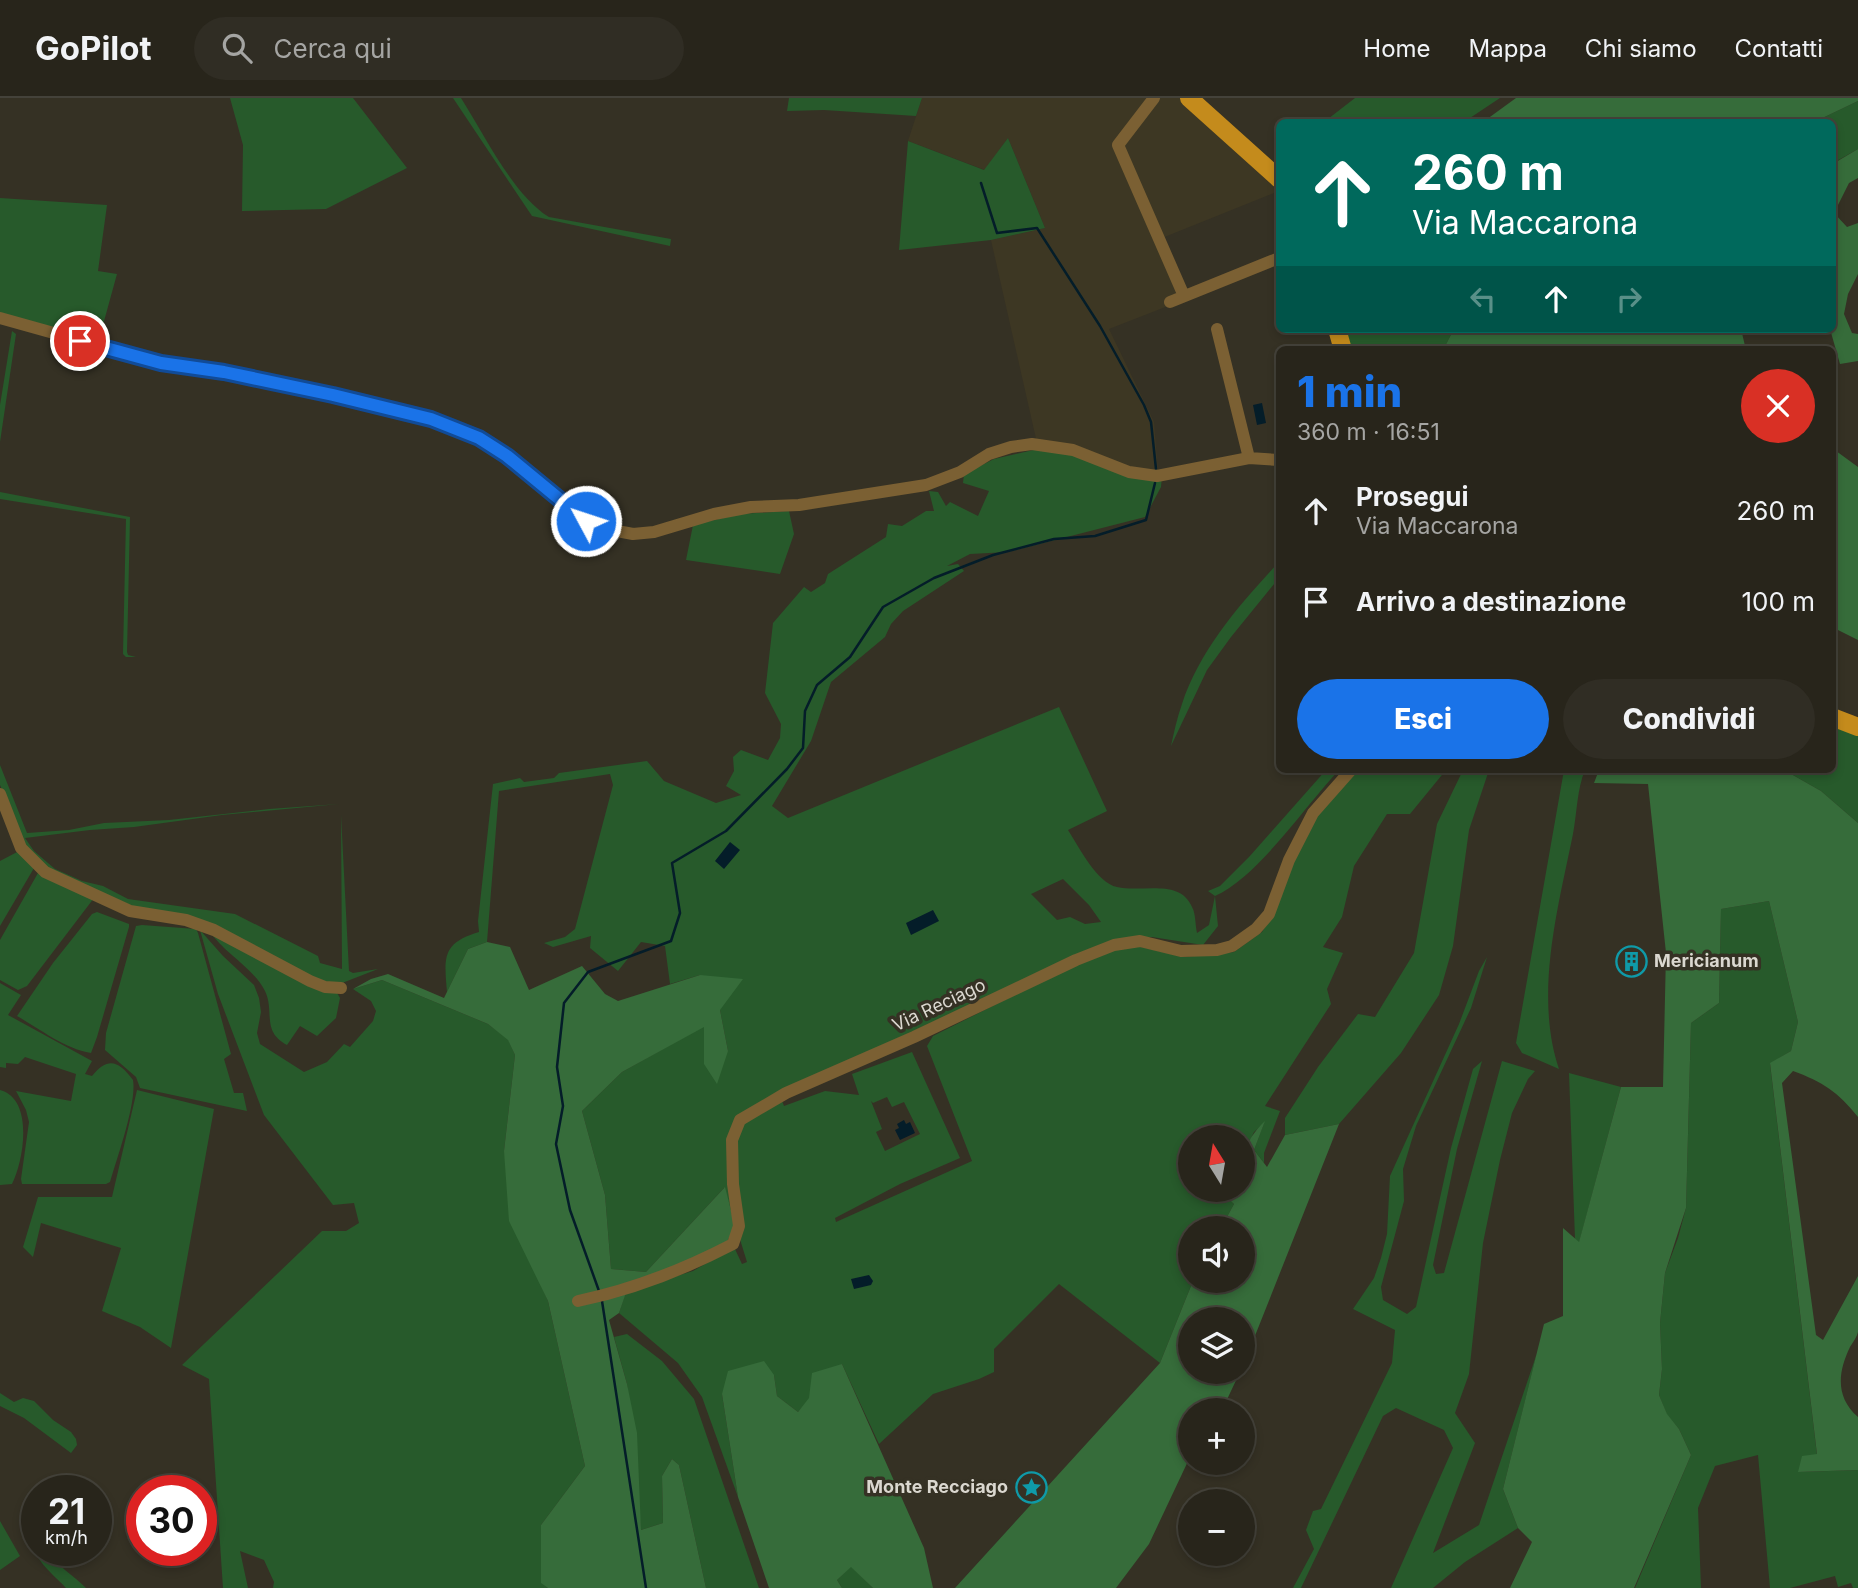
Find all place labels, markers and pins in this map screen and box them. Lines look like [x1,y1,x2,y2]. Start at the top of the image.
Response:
pin [50,311,110,371]
building icon: Mericianum [1614,944,1648,978]
place label: Mericianum [1654,950,1759,971]
place icon: Monte Recciago [1014,1470,1048,1504]
place label: Monte Recciago [866,1476,1008,1497]

